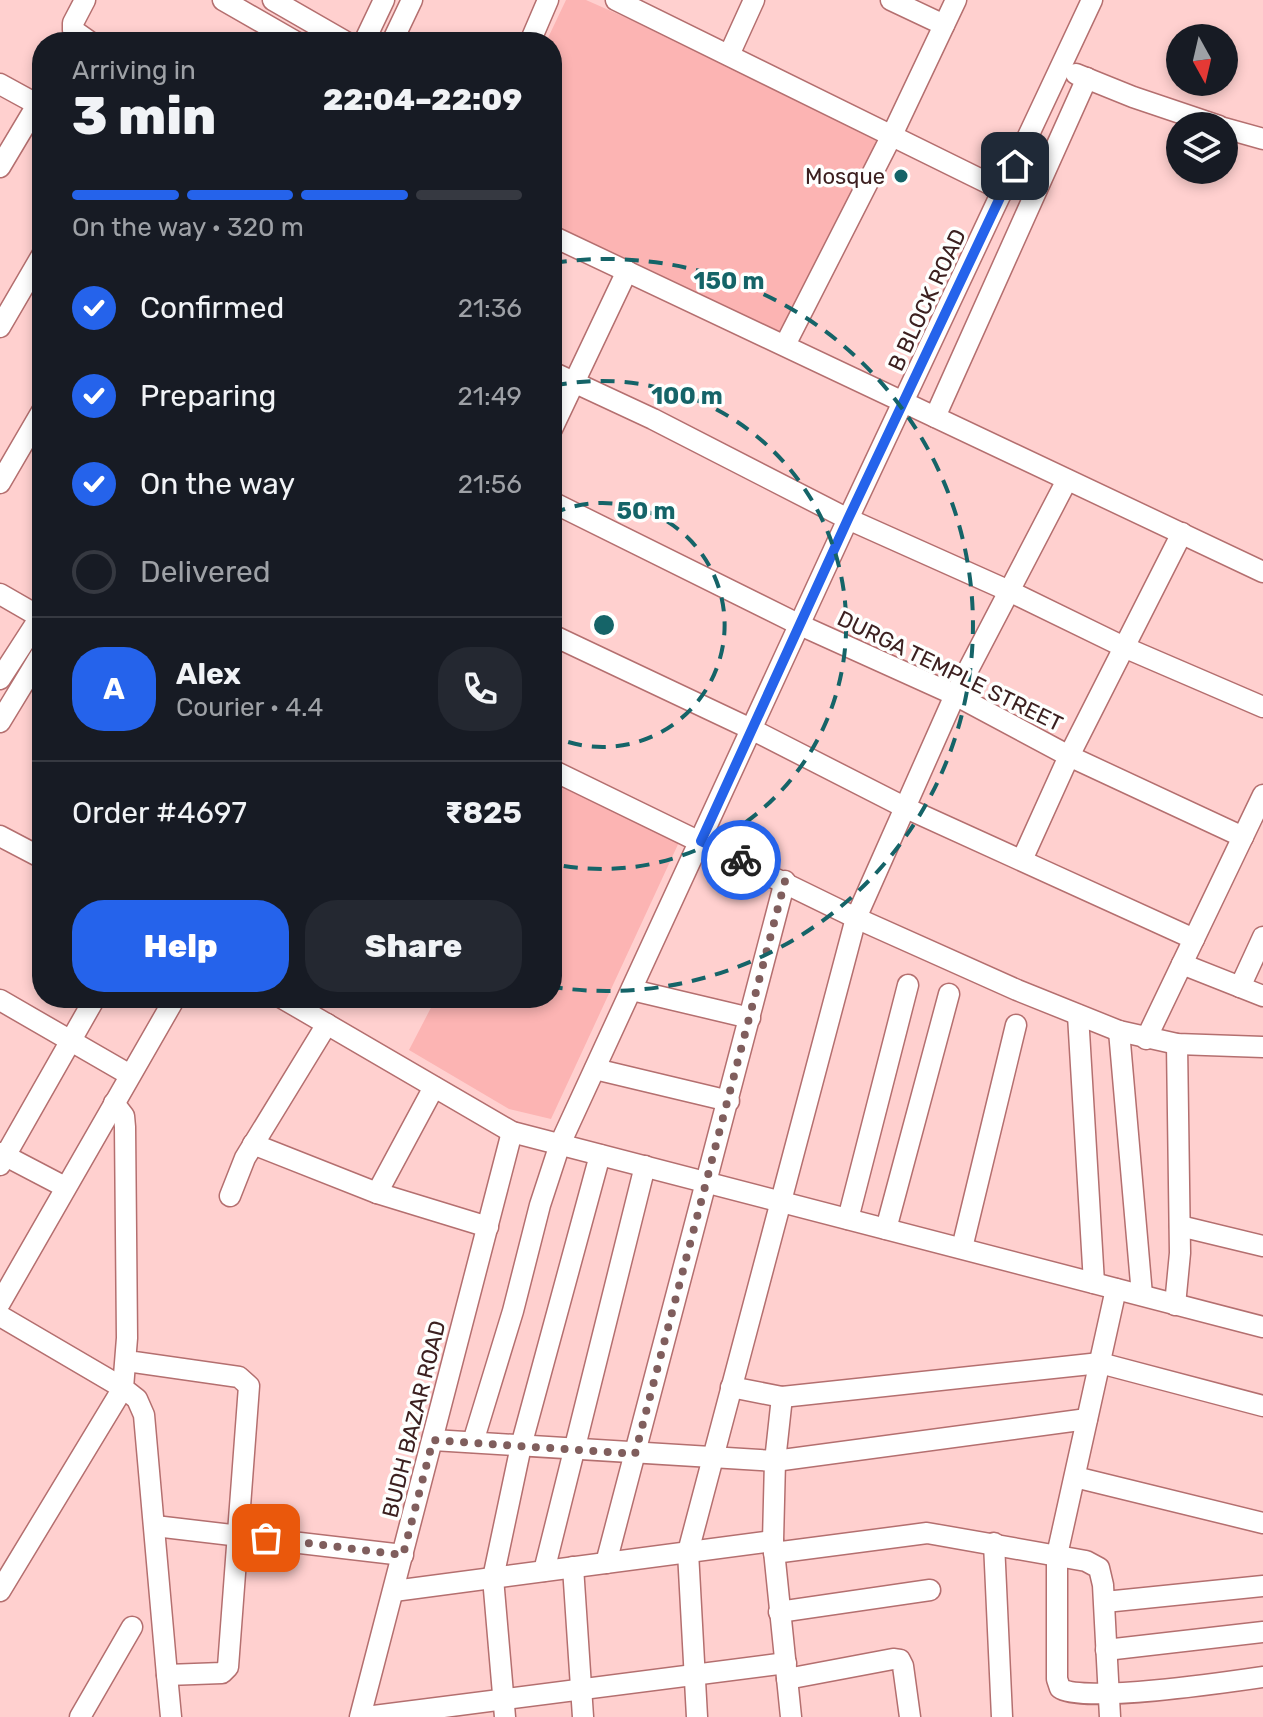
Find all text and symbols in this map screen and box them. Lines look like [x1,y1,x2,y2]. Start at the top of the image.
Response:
north arrow [1166,24,1238,96]
map controls [1166,24,1238,184]
text: Arriving in [72,55,196,86]
text: 22:04–22:09 [323,82,522,118]
text: 3 min [72,85,216,147]
button: layers [1166,112,1238,184]
pin [981,132,1049,200]
icon: home [993,144,1037,188]
place label: Mosque [805,163,885,190]
marker: Mosque [892,167,910,185]
text: On the way · 320 m [72,212,304,243]
street label: B BLOCK ROAD [882,225,972,375]
text: 150 m [694,267,764,295]
icon: check [72,286,116,330]
text: Confirmed [140,290,284,326]
text: 21:36 [458,293,522,324]
icon: check [72,374,116,418]
text: Preparing [140,378,276,414]
text: 21:49 [458,381,522,412]
text: 100 m [651,382,723,410]
icon: check [72,462,116,506]
text: On the way [140,466,295,502]
text: 21:56 [458,469,522,500]
text: 50 m [617,497,675,525]
text: Delivered [140,554,271,590]
street label: DURGA TEMPLE STREET [833,605,1067,737]
centre of rings [590,611,618,639]
button: phone [438,647,522,731]
text: Alex [176,656,241,692]
text: A [103,671,125,707]
text: Courier · 4.4 [176,692,323,723]
text: Order #4697 [72,795,247,831]
text: ₹825 [445,795,522,831]
courier [701,820,781,900]
icon: bike [719,838,763,882]
button: Help [72,900,289,992]
button: Share [305,900,522,992]
street label: BUDH BAZAR ROAD [376,1318,452,1520]
pin [232,1504,300,1572]
icon: bag [244,1516,288,1560]

